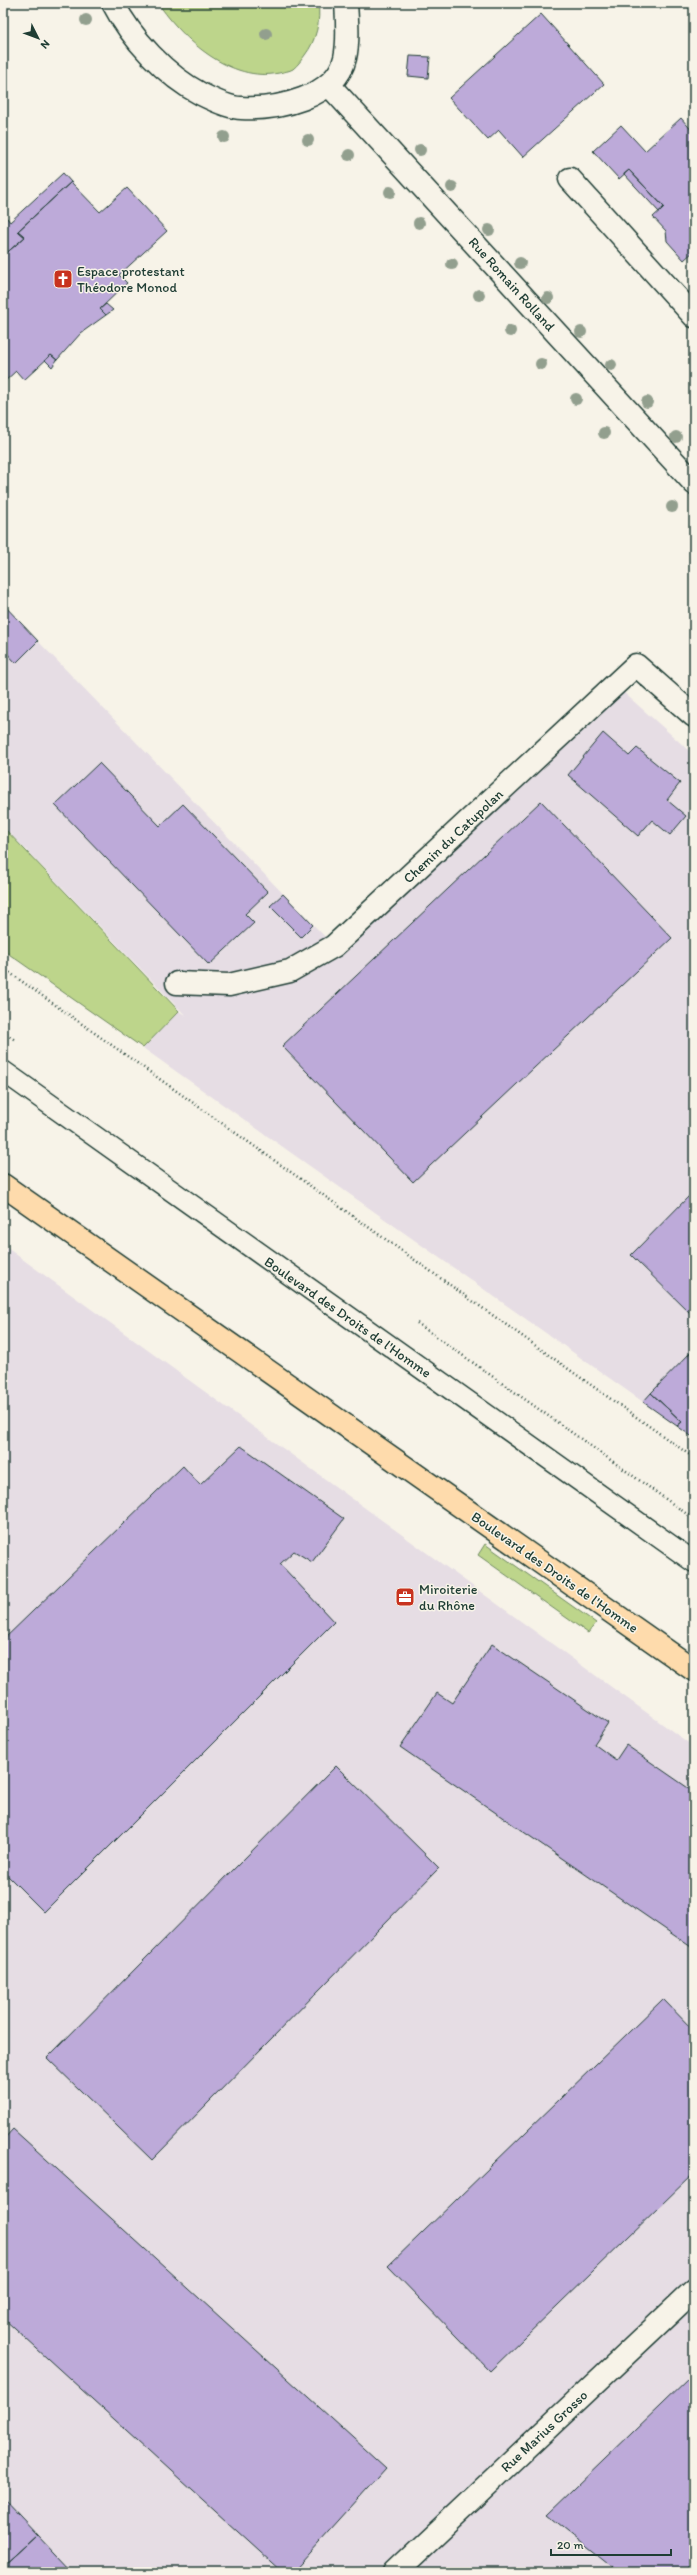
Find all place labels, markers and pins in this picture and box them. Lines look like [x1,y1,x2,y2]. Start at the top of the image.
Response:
place label: Espace protestant Théodore Monod [77,263,185,296]
church icon: Espace protestant Théodore Monod [52,268,74,290]
place label: Miroiterie du Rhône [419,1581,478,1614]
office icon: Miroiterie du Rhône [394,1586,416,1608]

